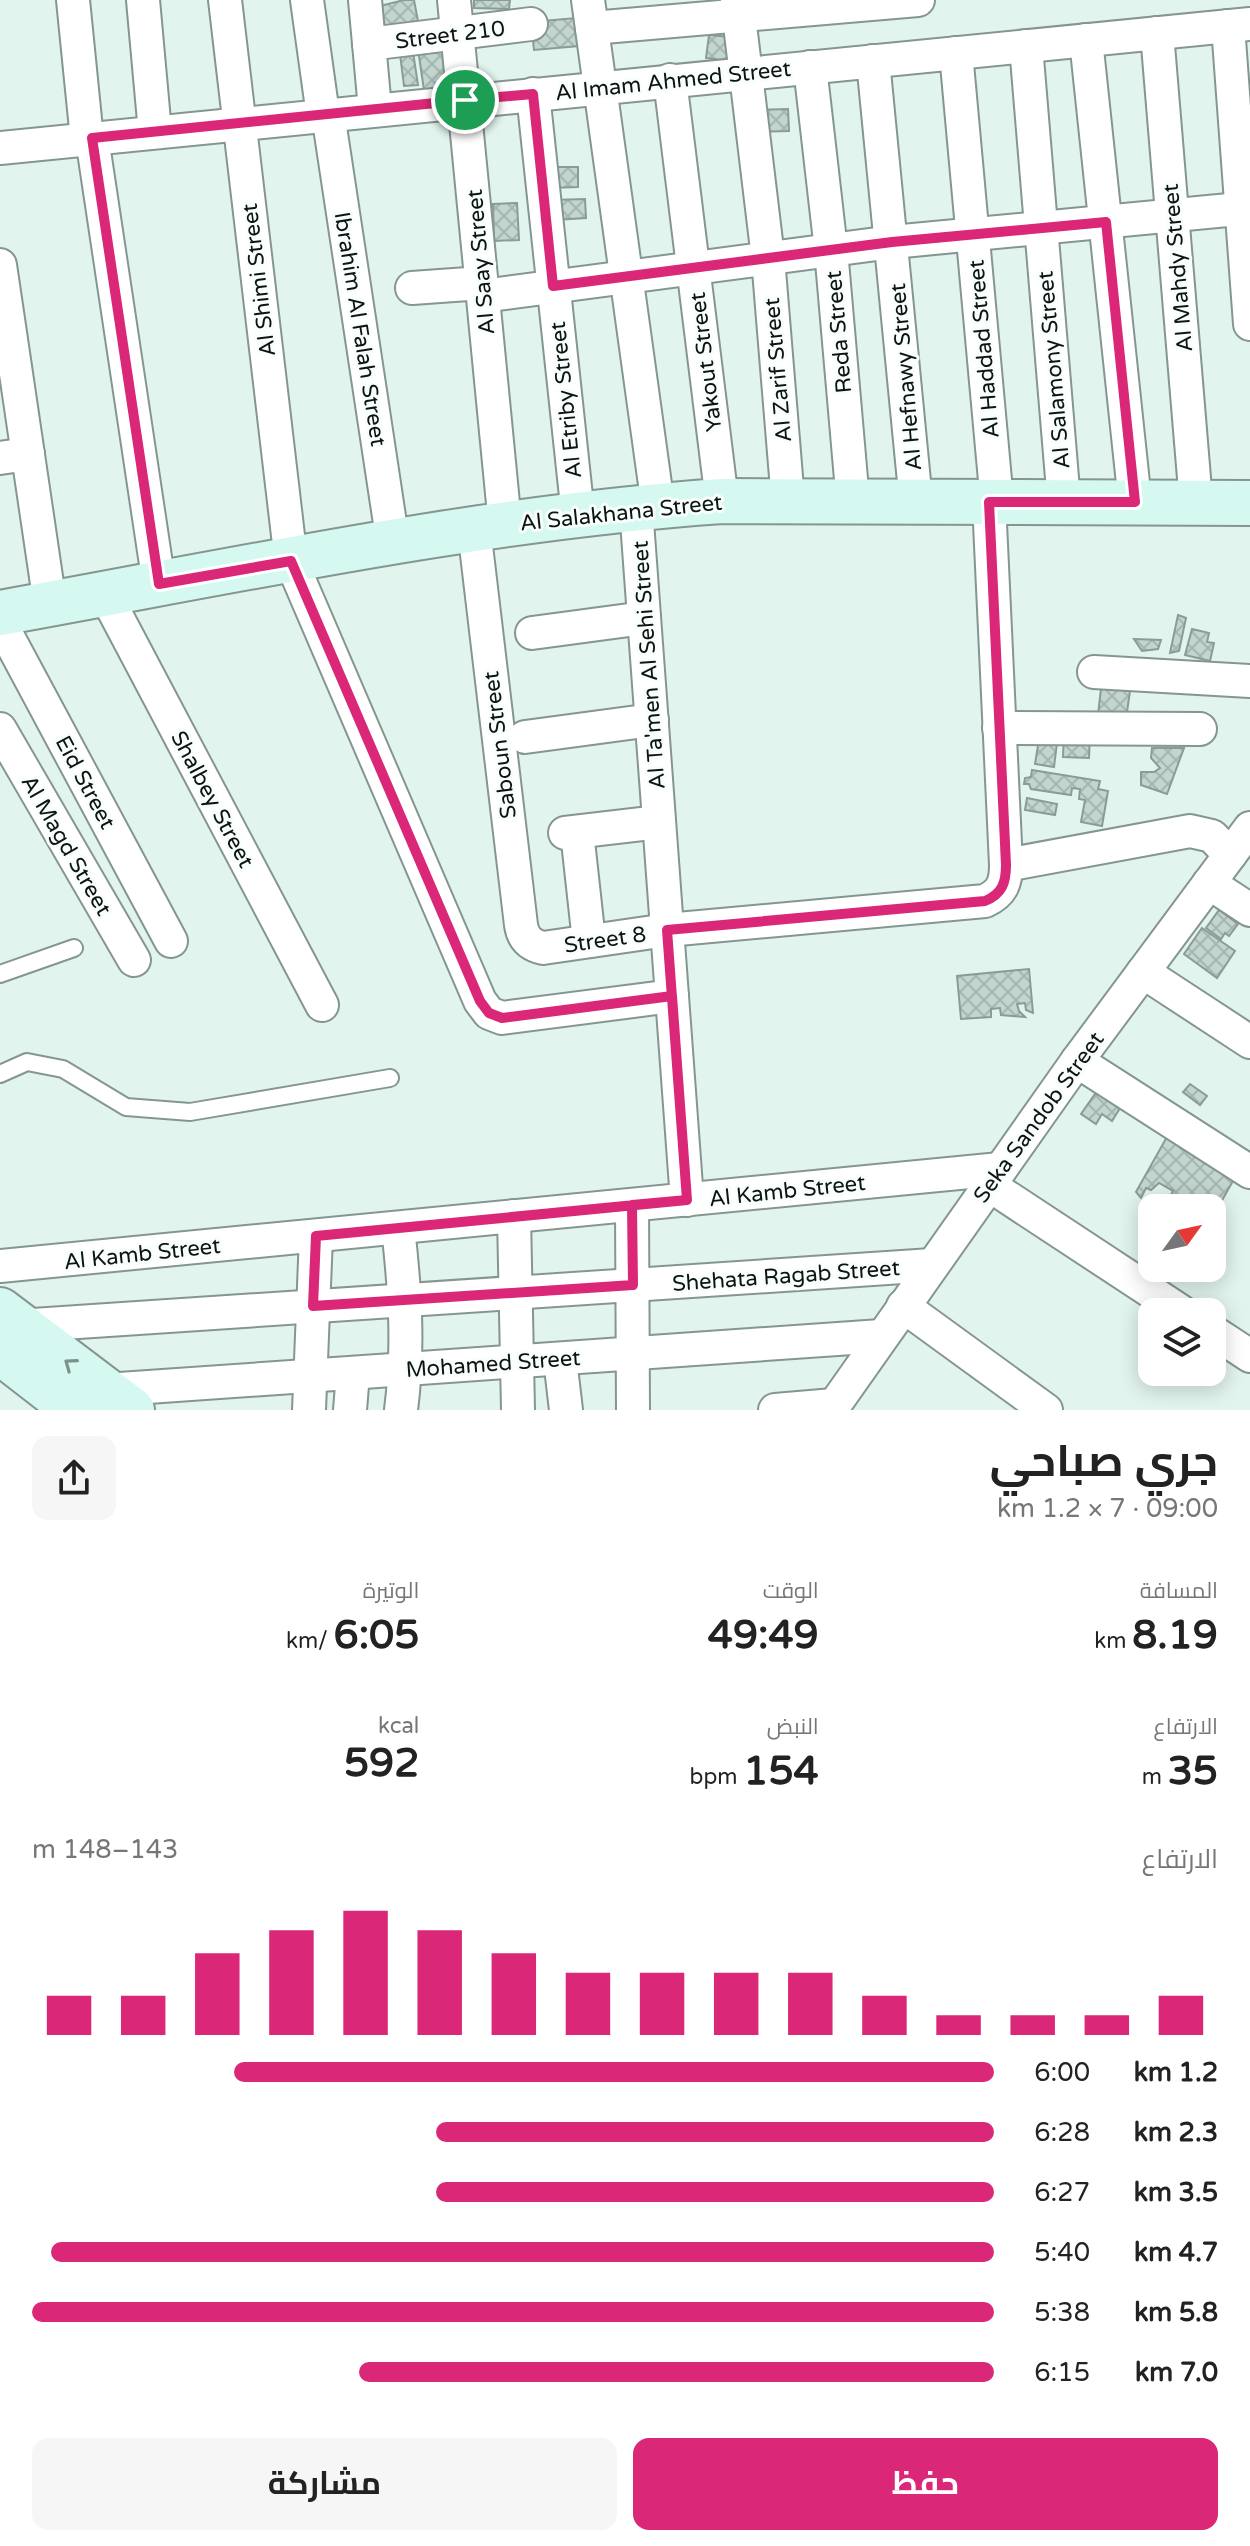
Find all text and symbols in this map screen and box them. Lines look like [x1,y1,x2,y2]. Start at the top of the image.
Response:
street label: Street 210 [394,15,506,55]
street label: Al Imam Ahmed Street [554,56,792,106]
pin [431,66,499,134]
icon: arrive [443,78,487,122]
street label: Al Mahdy Street [1158,183,1198,353]
street label: Al Saay Street [462,188,500,336]
street label: Al Shimi Street [237,202,281,358]
street label: Ibrahim Al Falah Street [329,210,391,448]
street label: Al Haddad Street [963,259,1005,439]
street label: Reda Street [821,270,857,394]
street label: Al Salamony Street [1032,270,1076,470]
street label: Al Hefnawy Street [885,282,927,472]
street label: Yakout Street [685,291,727,433]
street label: Al Zarif Street [759,297,797,443]
street label: Al Etriby Street [545,320,587,480]
street label: Al Salakhana Street [519,489,724,537]
street label: Al Ta'men Al Sehi Street [627,540,671,790]
street label: Saboun Street [478,670,522,820]
street label: Shalbey Street [165,727,259,872]
street label: Eid Street [50,731,121,834]
street label: Al Magd Street [16,771,117,920]
street label: Street 8 [563,921,648,959]
street label: Seka Sandob Street [968,1027,1110,1208]
street label: Al Kamb Street [708,1170,867,1212]
north arrow [1138,1194,1226,1282]
map controls [1138,1194,1226,1386]
street label: Al Kamb Street [63,1233,222,1275]
street label: Shehata Ragab Street [671,1255,901,1297]
button: layers [1138,1298,1226,1386]
street label: Mohamed Street [405,1345,581,1383]
one-way arrow [64,1359,78,1374]
button: share [32,1436,116,1520]
text: جري صباحي [990,1436,1218,1489]
text: 09:00 · 7 × 1.2 km [997,1493,1218,1524]
text: الوتيرة [363,1578,419,1604]
text: الوقت [763,1578,819,1604]
text: المسافة [1140,1578,1218,1604]
text: 6:05 [334,1611,419,1659]
text: 49:49 [708,1611,819,1659]
text: 8.19 [1132,1611,1218,1659]
text: /km [286,1628,334,1654]
text: km [1094,1628,1132,1654]
text: kcal [378,1713,419,1739]
text: النبض [767,1714,819,1740]
text: الارتفاع [1154,1714,1218,1740]
text: 592 [344,1739,419,1787]
text: 154 [743,1747,819,1795]
text: 35 [1168,1747,1218,1795]
text: bpm [690,1764,743,1790]
text: m [1142,1764,1168,1790]
text: 143–148 m [32,1834,178,1865]
text: الارتفاع [1142,1844,1218,1875]
text: 6:00 [1034,2057,1090,2088]
text: 1.2 km [1134,2057,1218,2088]
text: 6:28 [1034,2117,1090,2148]
text: 2.3 km [1134,2117,1218,2148]
text: 6:27 [1034,2177,1090,2208]
text: 3.5 km [1134,2177,1218,2208]
text: 5:40 [1034,2237,1090,2268]
text: 4.7 km [1134,2237,1218,2268]
text: 5:38 [1034,2297,1090,2328]
text: 5.8 km [1134,2297,1218,2328]
text: 6:15 [1034,2357,1090,2388]
text: 7.0 km [1135,2357,1218,2388]
button: مشاركة [32,2438,617,2530]
button: حفظ [633,2438,1218,2530]

